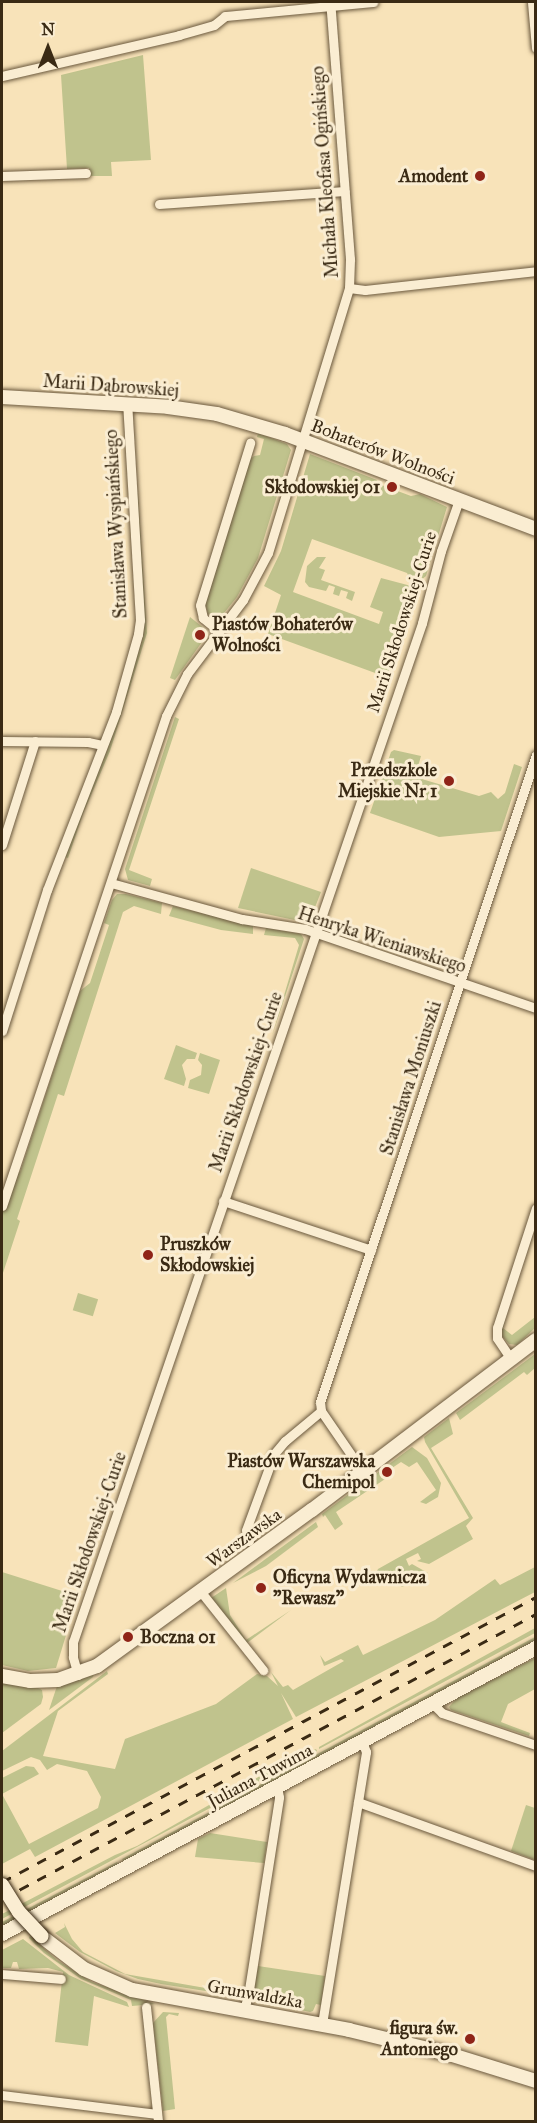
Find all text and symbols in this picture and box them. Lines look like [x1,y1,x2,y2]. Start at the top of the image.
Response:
north arrow [18,18,78,78]
text: N [41,20,55,39]
street label: Michała Kleofasa Ogińskiego [307,65,343,279]
place label: Amodent [399,165,468,187]
marker: Amodent [473,169,487,183]
street label: Marii Dąbrowskiej [42,370,180,402]
street label: Bohaterów Wolności [308,415,458,489]
street label: Stanisława Wyspiańskiego [100,429,132,619]
place label: Skłodowskiej 01 [264,476,380,498]
marker: Skłodowskiej 01 [385,480,399,494]
street label: Marii Skłodowskiej-Curie [362,529,442,715]
place label: Piastów Bohaterów Wolności [212,614,353,656]
marker: Piastów Bohaterów Wolności [193,628,207,642]
place label: Przedszkole Miejskie Nr 1 [338,760,437,802]
marker: Przedszkole Miejskie Nr 1 [442,774,456,788]
street label: Henryka Wieniawskiego [295,903,469,977]
street label: Marii Skłodowskiej-Curie [205,989,287,1175]
street label: Stanisława Moniuszki [376,998,446,1158]
place label: Pruszków Skłodowskiej [160,1234,254,1276]
marker: Pruszków Skłodowskiej [141,1248,155,1262]
street label: Marii Skłodowskiej-Curie [49,1449,131,1635]
place label: Piastów Warszawska Chemipol [227,1451,375,1494]
marker: Piastów Warszawska Chemipol [380,1465,394,1479]
street label: Warszawska [202,1504,286,1572]
place label: Oficyna Wydawnicza "Rewasz" [273,1567,426,1610]
marker: Oficyna Wydawnicza "Rewasz" [254,1581,268,1595]
place label: Boczna 01 [140,1626,216,1648]
marker: Boczna 01 [121,1630,135,1644]
street label: Juliana Tuwima [204,1739,316,1813]
street label: Grunwaldzka [206,1975,304,2013]
place label: figura św. Antoniego [381,2018,458,2060]
marker: figura św. Antoniego [463,2032,477,2046]

